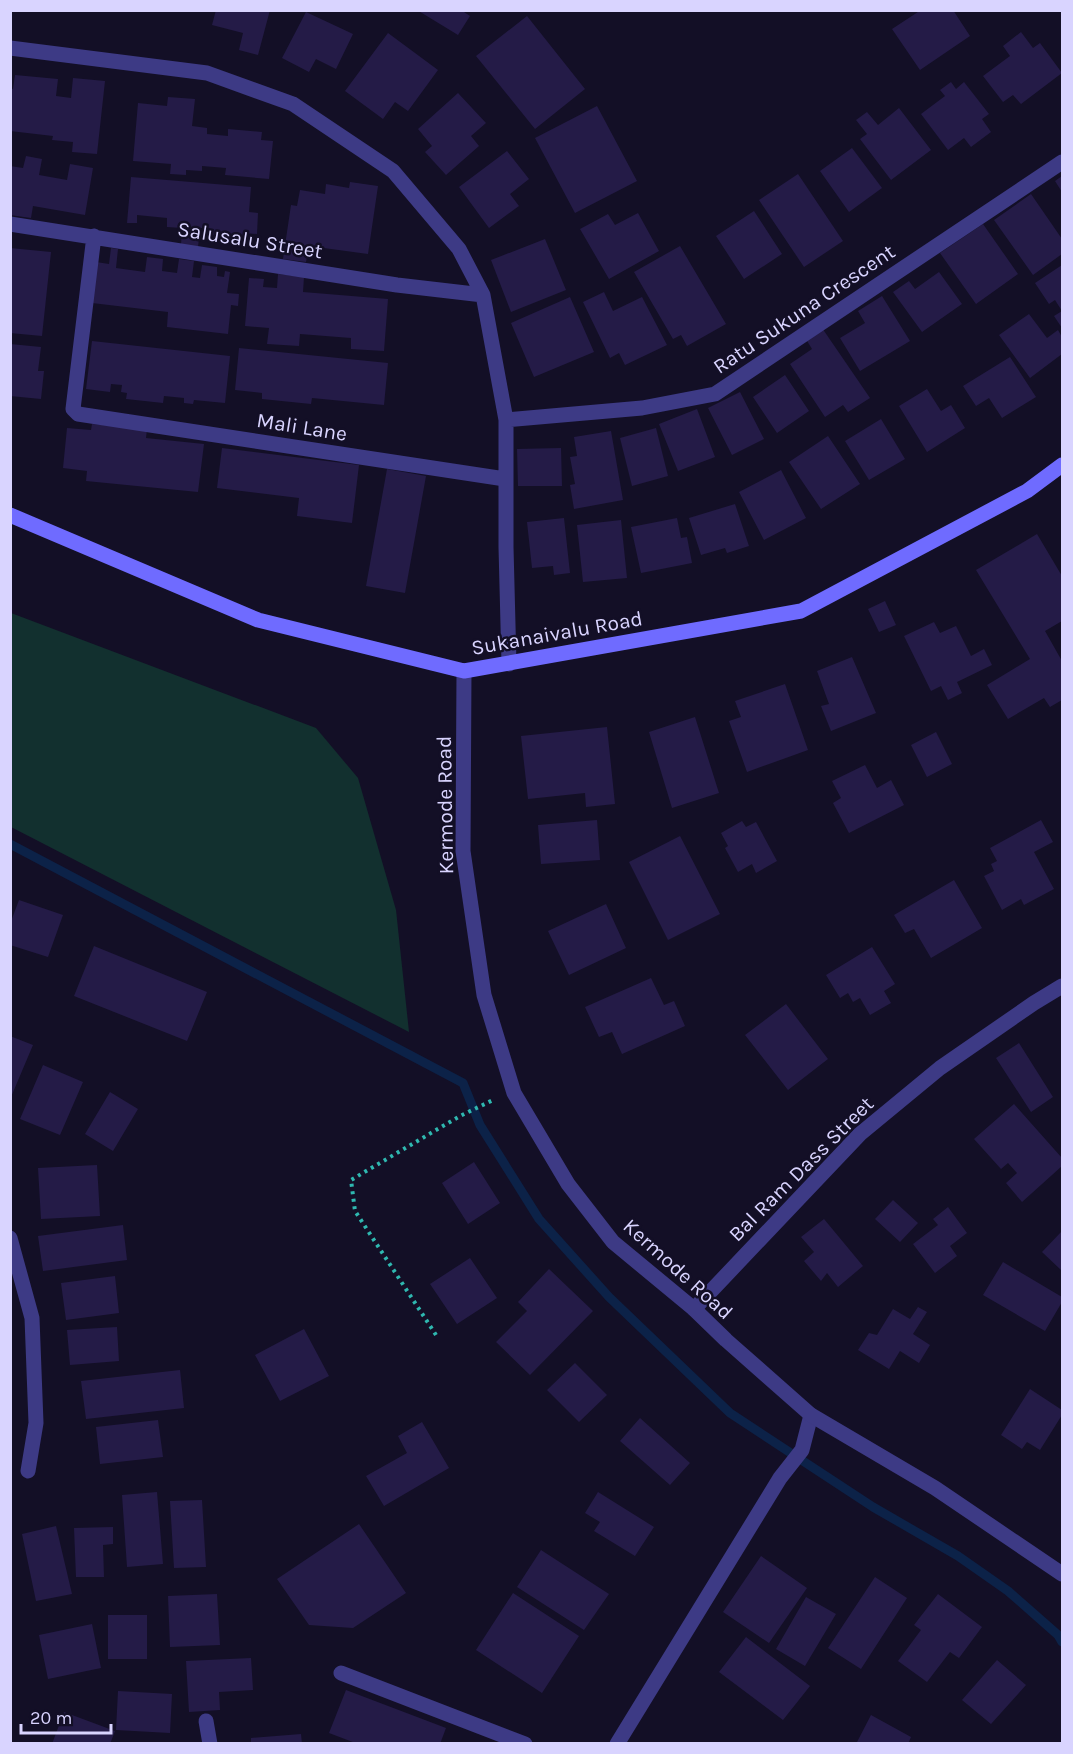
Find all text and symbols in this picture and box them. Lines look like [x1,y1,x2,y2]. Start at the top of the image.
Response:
street label: Salusalu Street [176,217,324,263]
street label: Ratu Sukuna Crescent [709,239,899,379]
street label: Mali Lane [255,408,349,446]
street label: Sukanaivalu Road [470,606,644,660]
street label: Kermode Road [432,735,458,875]
street label: Bal Ram Dass Street [724,1092,878,1246]
street label: Kermode Road [618,1214,738,1324]
scale bar [21,1697,111,1735]
text: 20 m [30,1707,72,1729]

